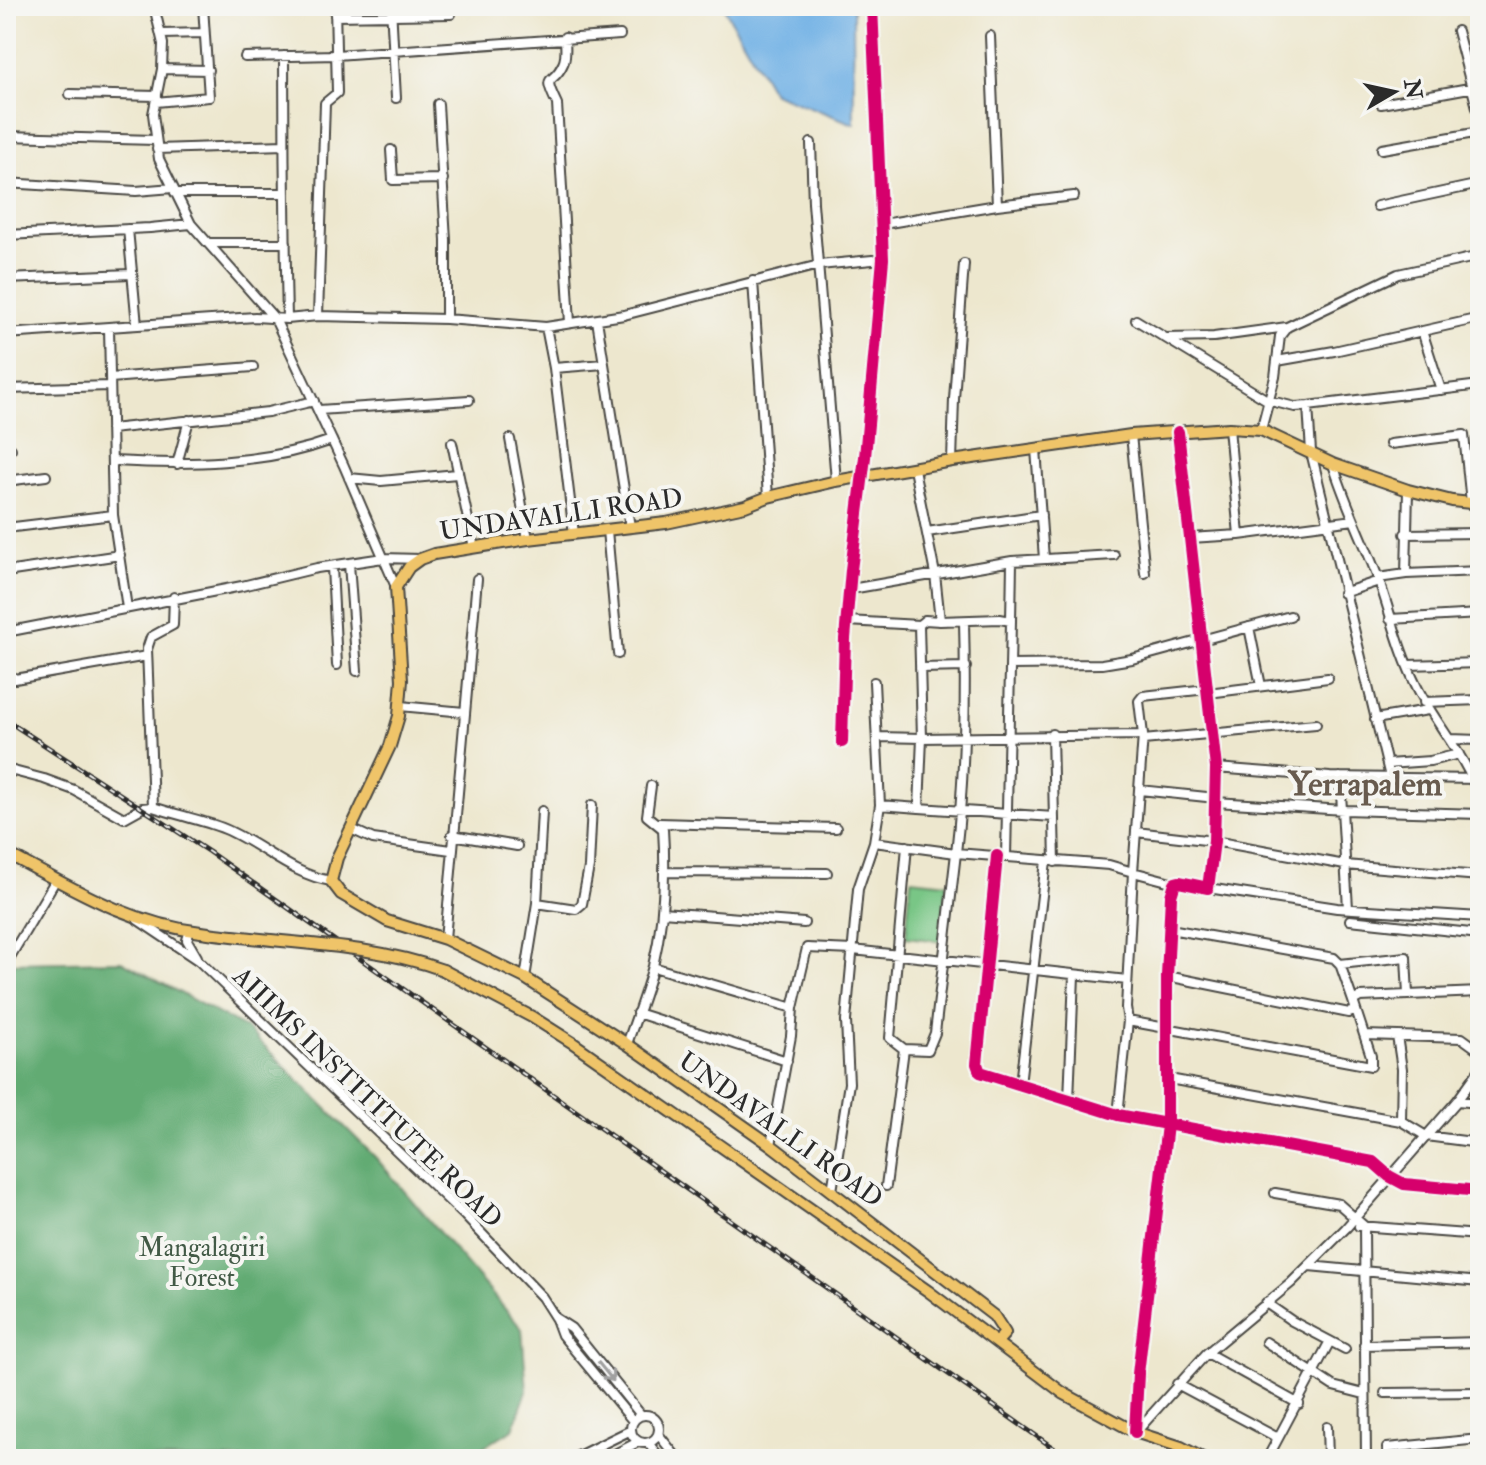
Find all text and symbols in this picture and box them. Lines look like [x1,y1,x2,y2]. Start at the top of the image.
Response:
north arrow [1354,52,1434,132]
text: N [1397,76,1428,101]
street label: UNDAVALLI ROAD [438,482,685,548]
district label: Yerrapalem [1287,763,1443,806]
street label: AIIIMS INSTITITUTE ROAD [225,960,509,1235]
street label: UNDAVALLI ROAD [672,1045,889,1215]
park label: Mangalagiri Forest [139,1232,265,1294]
one-way arrow [597,1361,615,1382]

